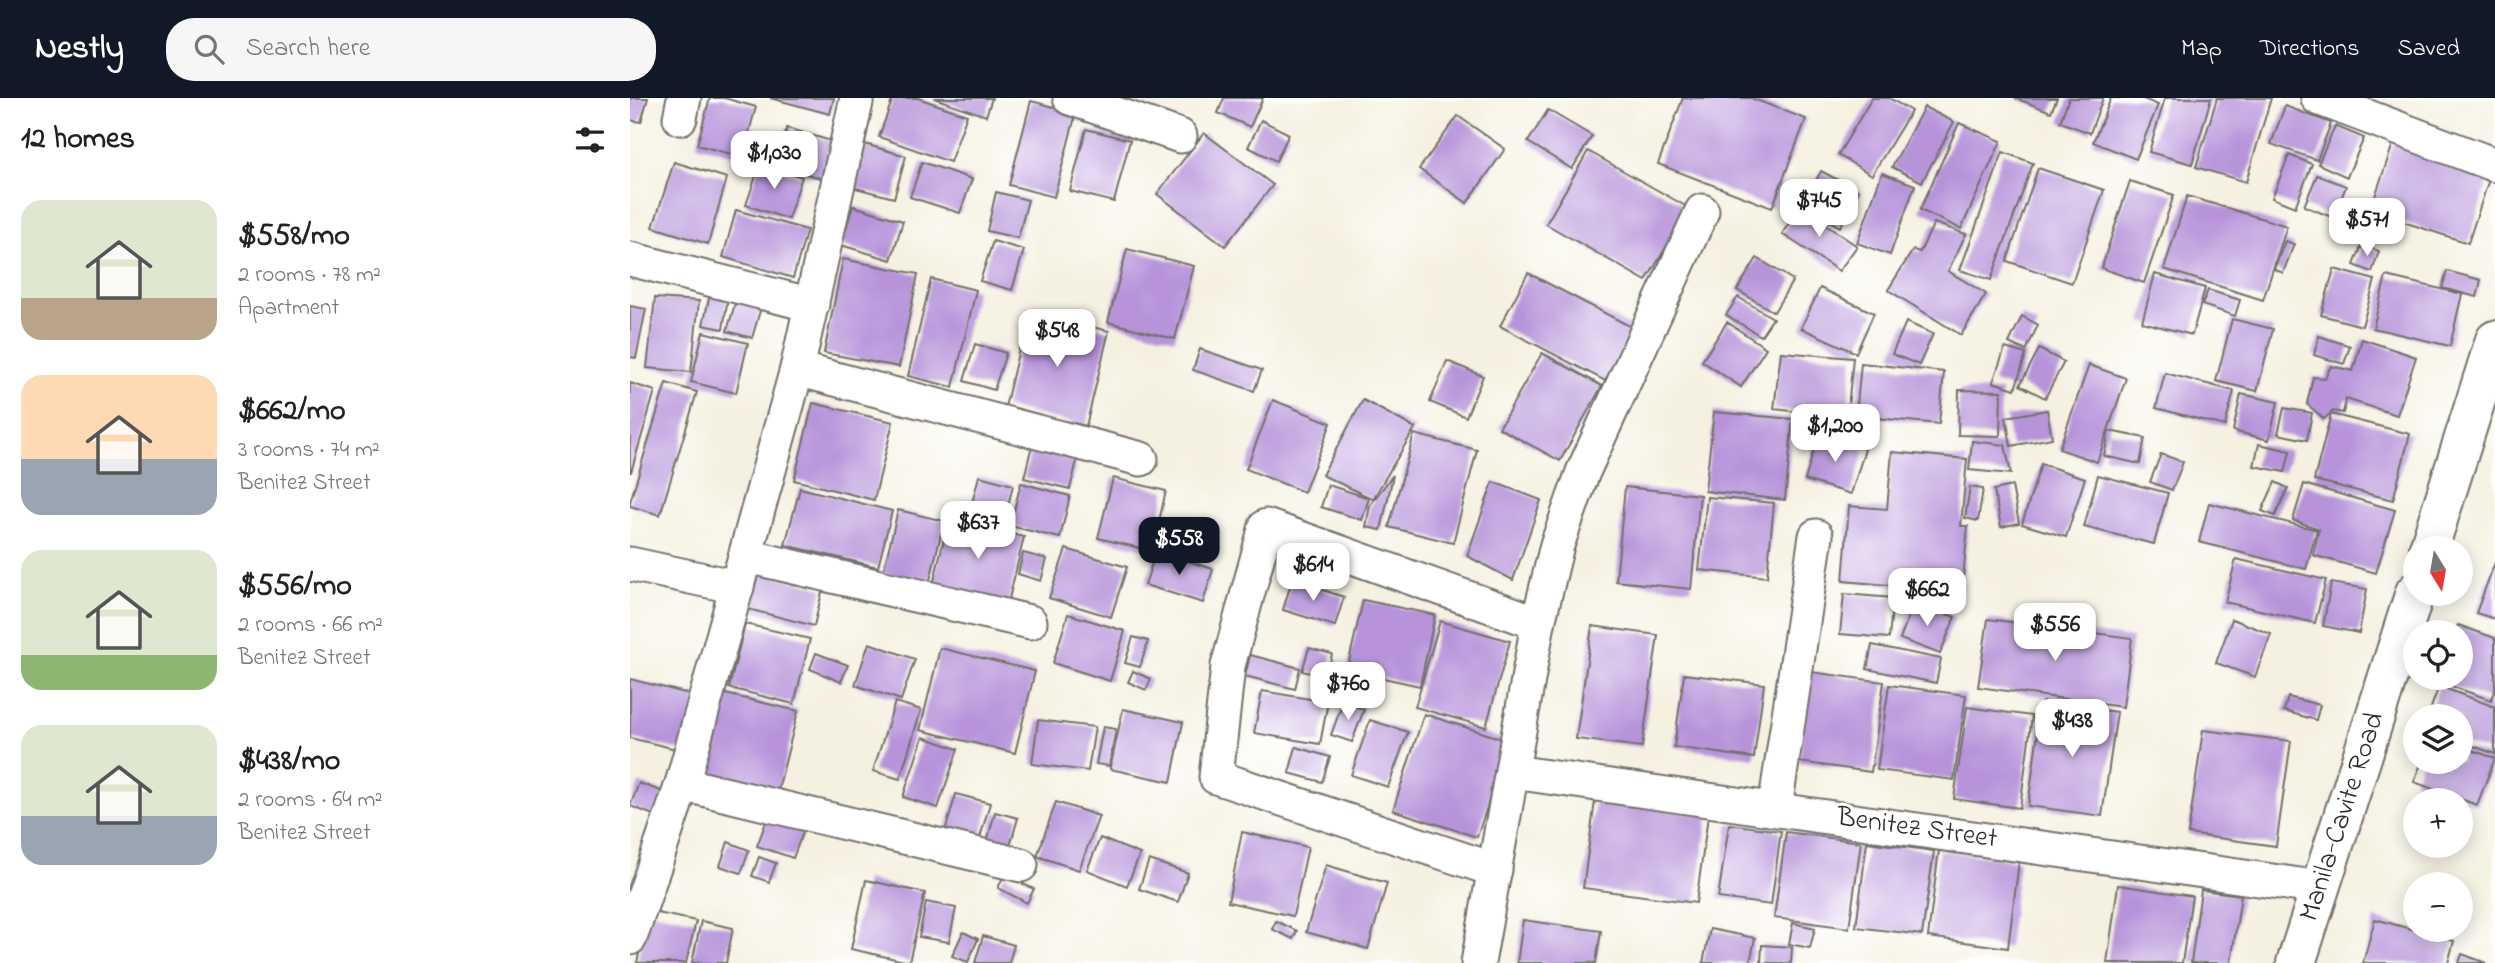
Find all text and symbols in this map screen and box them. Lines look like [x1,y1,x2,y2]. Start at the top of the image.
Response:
search box [166,18,656,81]
text: Nestly [35,25,124,73]
icon: search [190,30,228,68]
text: Search here [246,30,370,68]
text: Map [2181,32,2222,67]
text: Directions [2260,32,2359,67]
text: Saved [2397,32,2460,67]
text: 12 homes [21,118,135,162]
icon: filters [571,121,609,159]
pin: $1,030 [717,132,831,191]
text: $1,030 [747,137,801,170]
pin: $745 [1778,180,1860,239]
text: $745 [1796,185,1842,218]
pin: $571 [2326,198,2408,258]
text: $571 [2345,204,2389,237]
text: $558/mo [238,215,350,259]
icon: home [77,228,161,312]
text: 2 rooms · 78 m² [238,259,381,292]
text: Apartment [238,292,339,325]
pin: $548 [1016,310,1098,369]
text: $548 [1034,315,1080,348]
text: $662/mo [238,390,346,434]
icon: home [77,403,161,487]
pin: $1,200 [1778,404,1892,464]
text: $1,200 [1807,410,1863,443]
text: 3 rooms · 74 m² [238,434,380,467]
text: Benitez Street [238,467,371,500]
pin: $637 [937,502,1019,561]
text: $637 [956,507,1000,540]
pin: $558 [1138,518,1220,577]
text: $558 [1155,523,1203,556]
north arrow [2403,536,2473,606]
map controls [2403,536,2473,942]
pin: $614 [1272,544,1354,603]
text: $614 [1293,549,1333,582]
text: $556/mo [238,565,352,609]
pin: $662 [1886,568,1968,628]
text: $662 [1904,574,1950,607]
icon: home [77,578,161,662]
pin: $556 [2014,603,2096,663]
text: 2 rooms · 66 m² [238,609,383,642]
text: $556 [2030,609,2080,642]
button: locate [2403,620,2473,690]
text: Benitez Street [238,642,371,675]
pin: $760 [1307,662,1389,722]
text: $760 [1326,668,1370,701]
pin: $438 [2031,700,2113,759]
button: layers [2403,704,2473,774]
text: $438 [2051,705,2093,738]
street label: Manila-Cavite Road [2290,707,2396,927]
text: $438/mo [238,740,340,784]
icon: home [77,753,161,837]
text: 2 rooms · 64 m² [238,784,382,817]
button: + [2403,788,2473,858]
street label: Benitez Street [1833,797,2000,861]
text: Benitez Street [238,817,371,850]
button: − [2403,872,2473,942]

